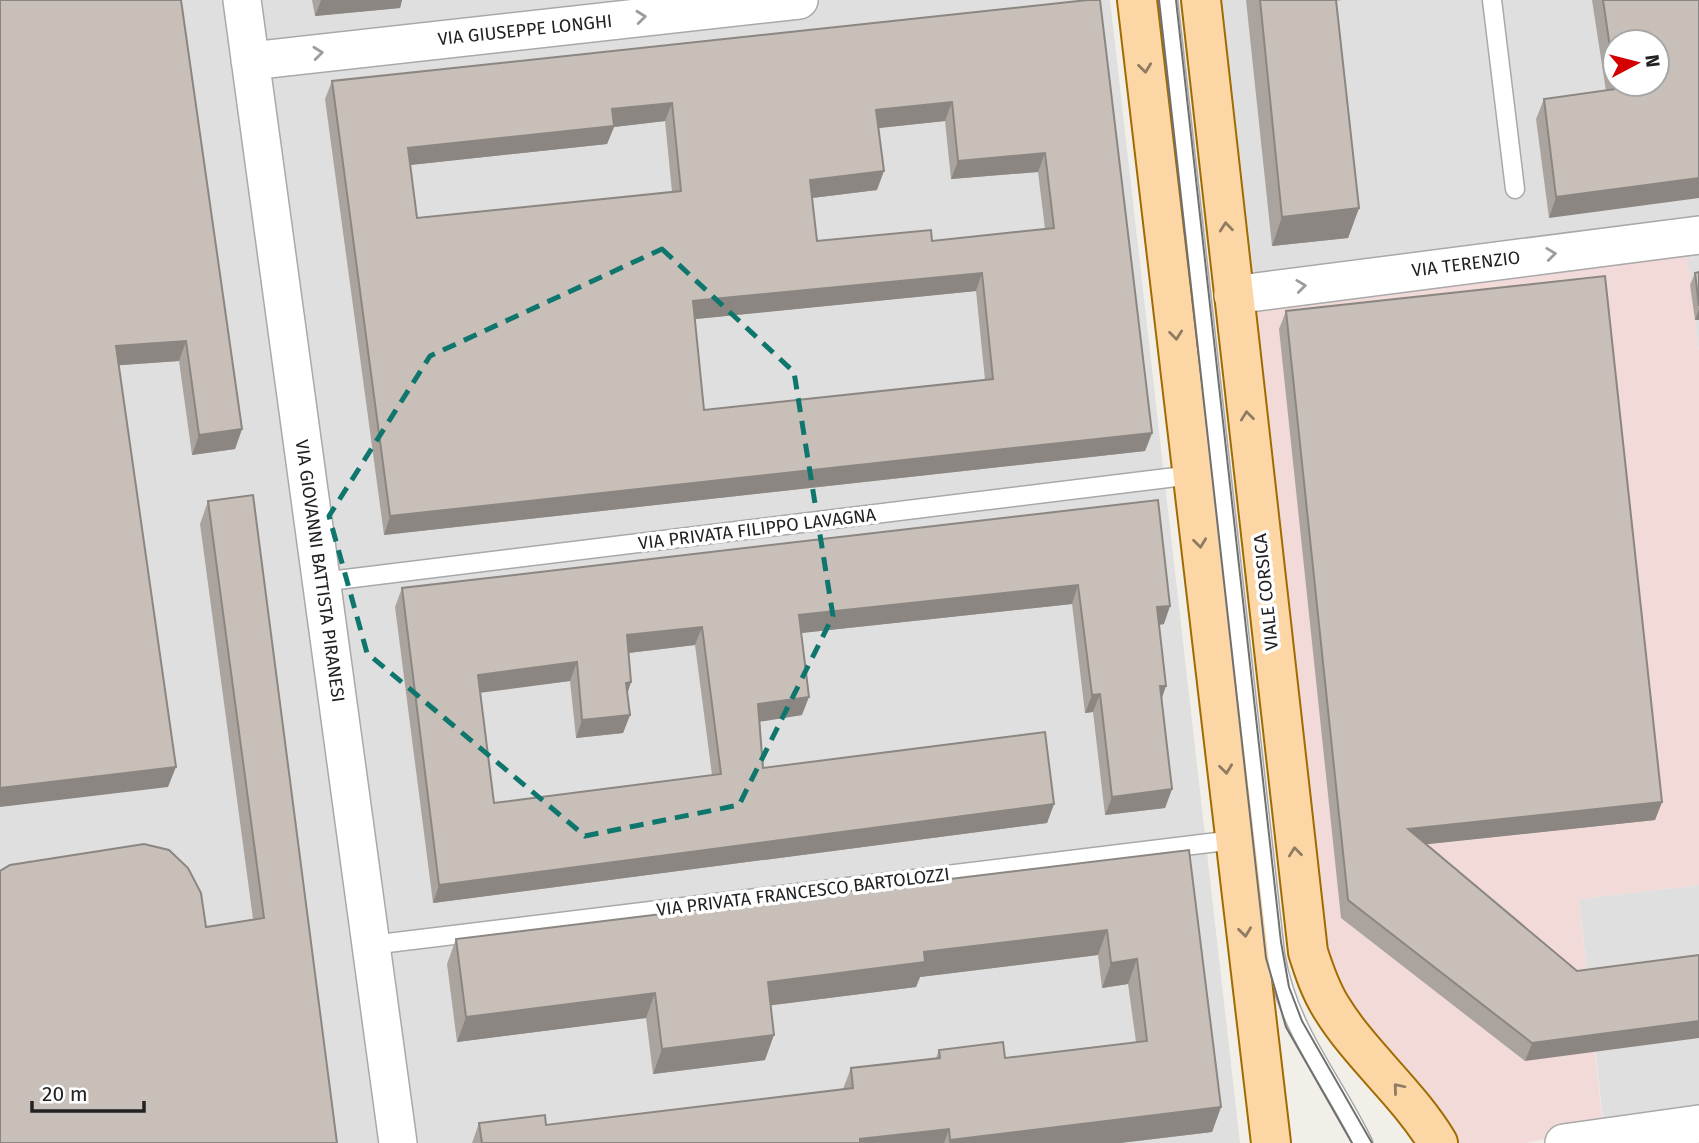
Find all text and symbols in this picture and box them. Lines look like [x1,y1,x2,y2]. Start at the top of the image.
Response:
street label: VIA GIUSEPPE LONGHI [437,10,613,50]
one-way arrow [635,10,647,25]
north arrow [1601,28,1671,98]
one-way arrow [312,46,324,61]
text: N [1640,53,1665,69]
one-way arrow [1137,63,1152,74]
one-way arrow [1219,221,1234,232]
street label: VIA TERENZIO [1410,246,1522,282]
one-way arrow [1545,246,1557,261]
one-way arrow [1295,278,1307,293]
one-way arrow [1168,330,1183,341]
one-way arrow [1239,410,1254,422]
street label: VIA GIOVANNI BATTISTA PIRANESI [291,438,349,704]
street label: VIA PRIVATA FILIPPO LAVAGNA [637,503,878,554]
street label: VIALE CORSICA [1249,532,1283,652]
one-way arrow [1192,537,1207,548]
one-way arrow [1218,763,1233,774]
one-way arrow [1287,847,1302,858]
street label: VIA PRIVATA FRANCESCO BARTOLOZZI [655,863,951,921]
one-way arrow [1238,926,1253,937]
scale bar [32,1070,144,1114]
text: 20 m [42,1081,88,1107]
one-way arrow [1393,1083,1406,1095]

